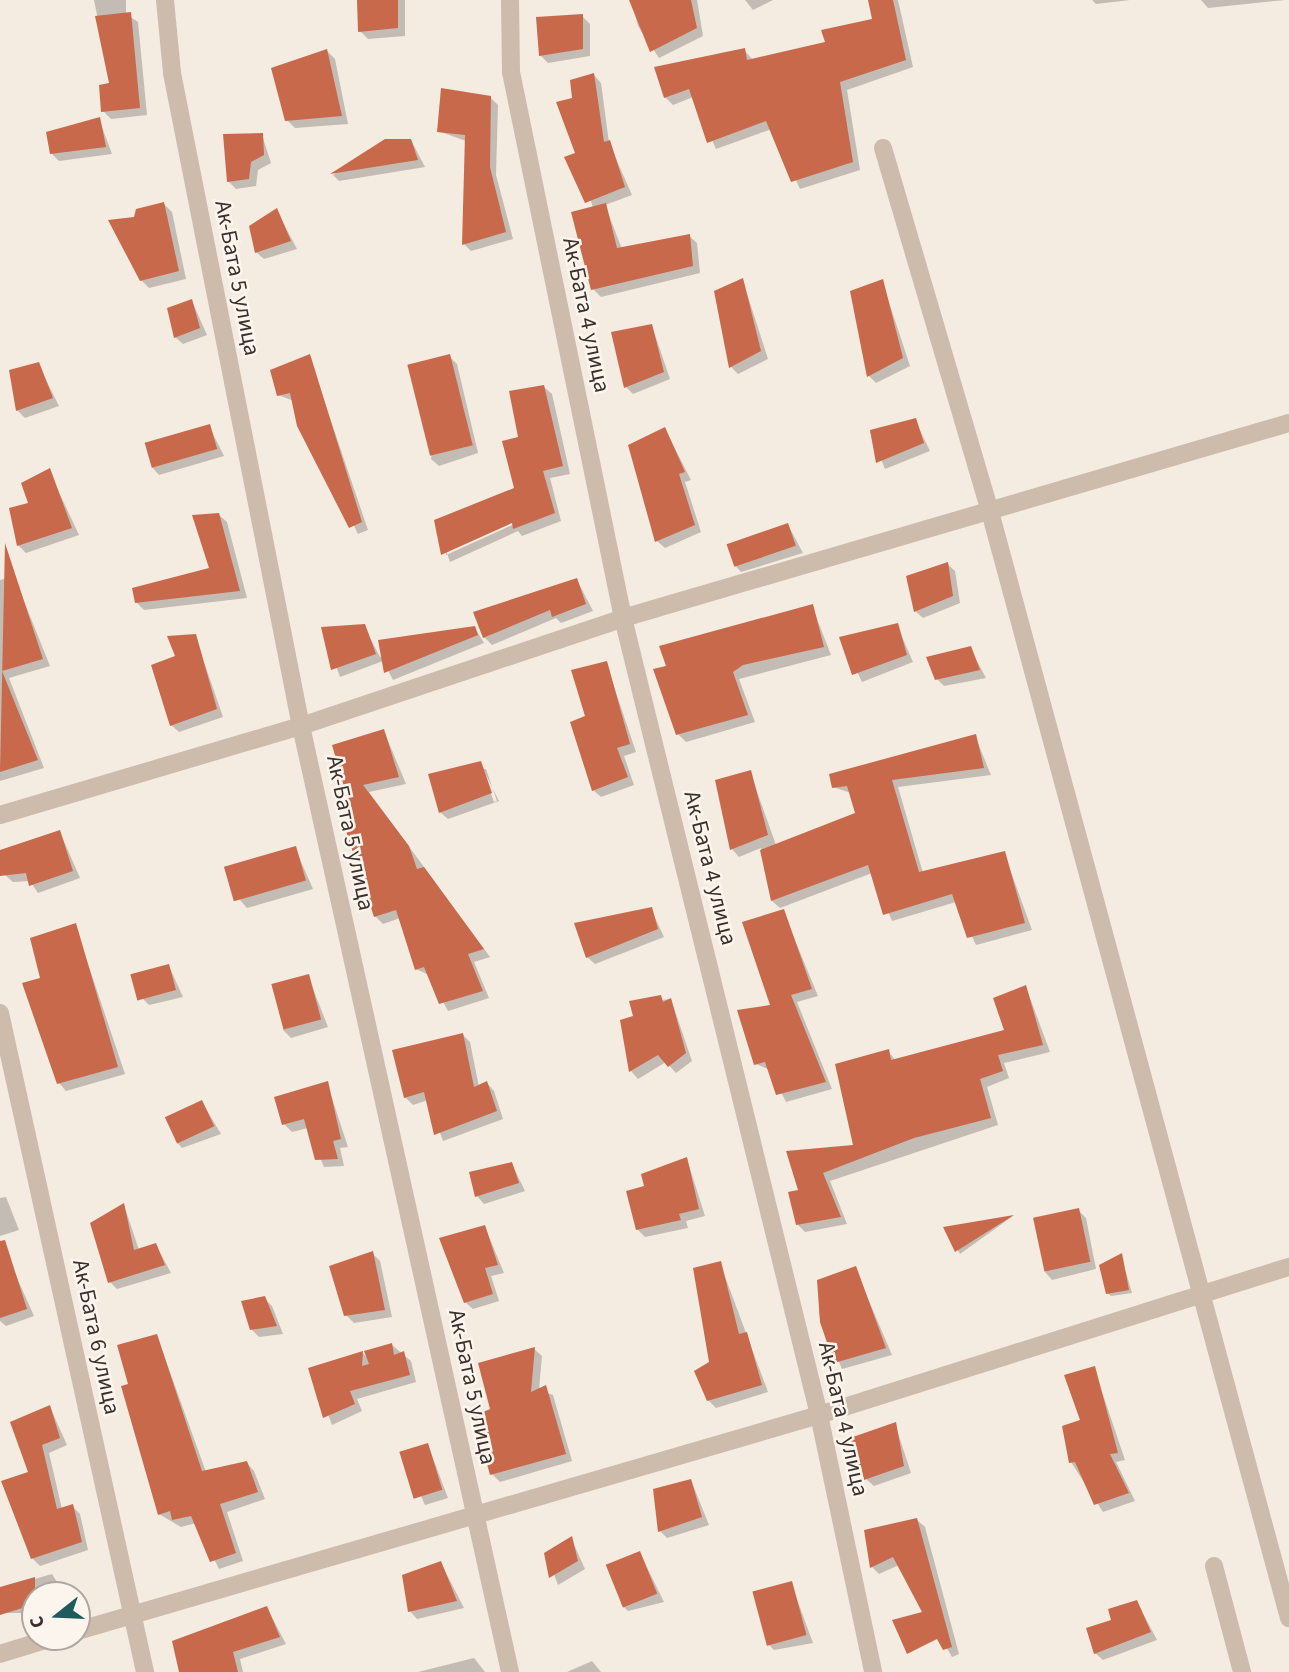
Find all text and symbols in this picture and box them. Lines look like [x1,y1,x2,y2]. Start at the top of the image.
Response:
street label: Ак-Бата 5 улица [208,198,266,358]
street label: Ак-Бата 4 улица [556,235,616,395]
street label: Ак-Бата 5 улица [320,753,380,913]
street label: Ак-Бата 4 улица [678,788,742,948]
street label: Ак-Бата 6 улица [66,1257,126,1417]
street label: Ак-Бата 5 улица [442,1307,502,1467]
street label: Ак-Бата 4 улица [812,1339,874,1499]
north arrow [21,1581,91,1651]
text: С [23,1613,52,1631]

